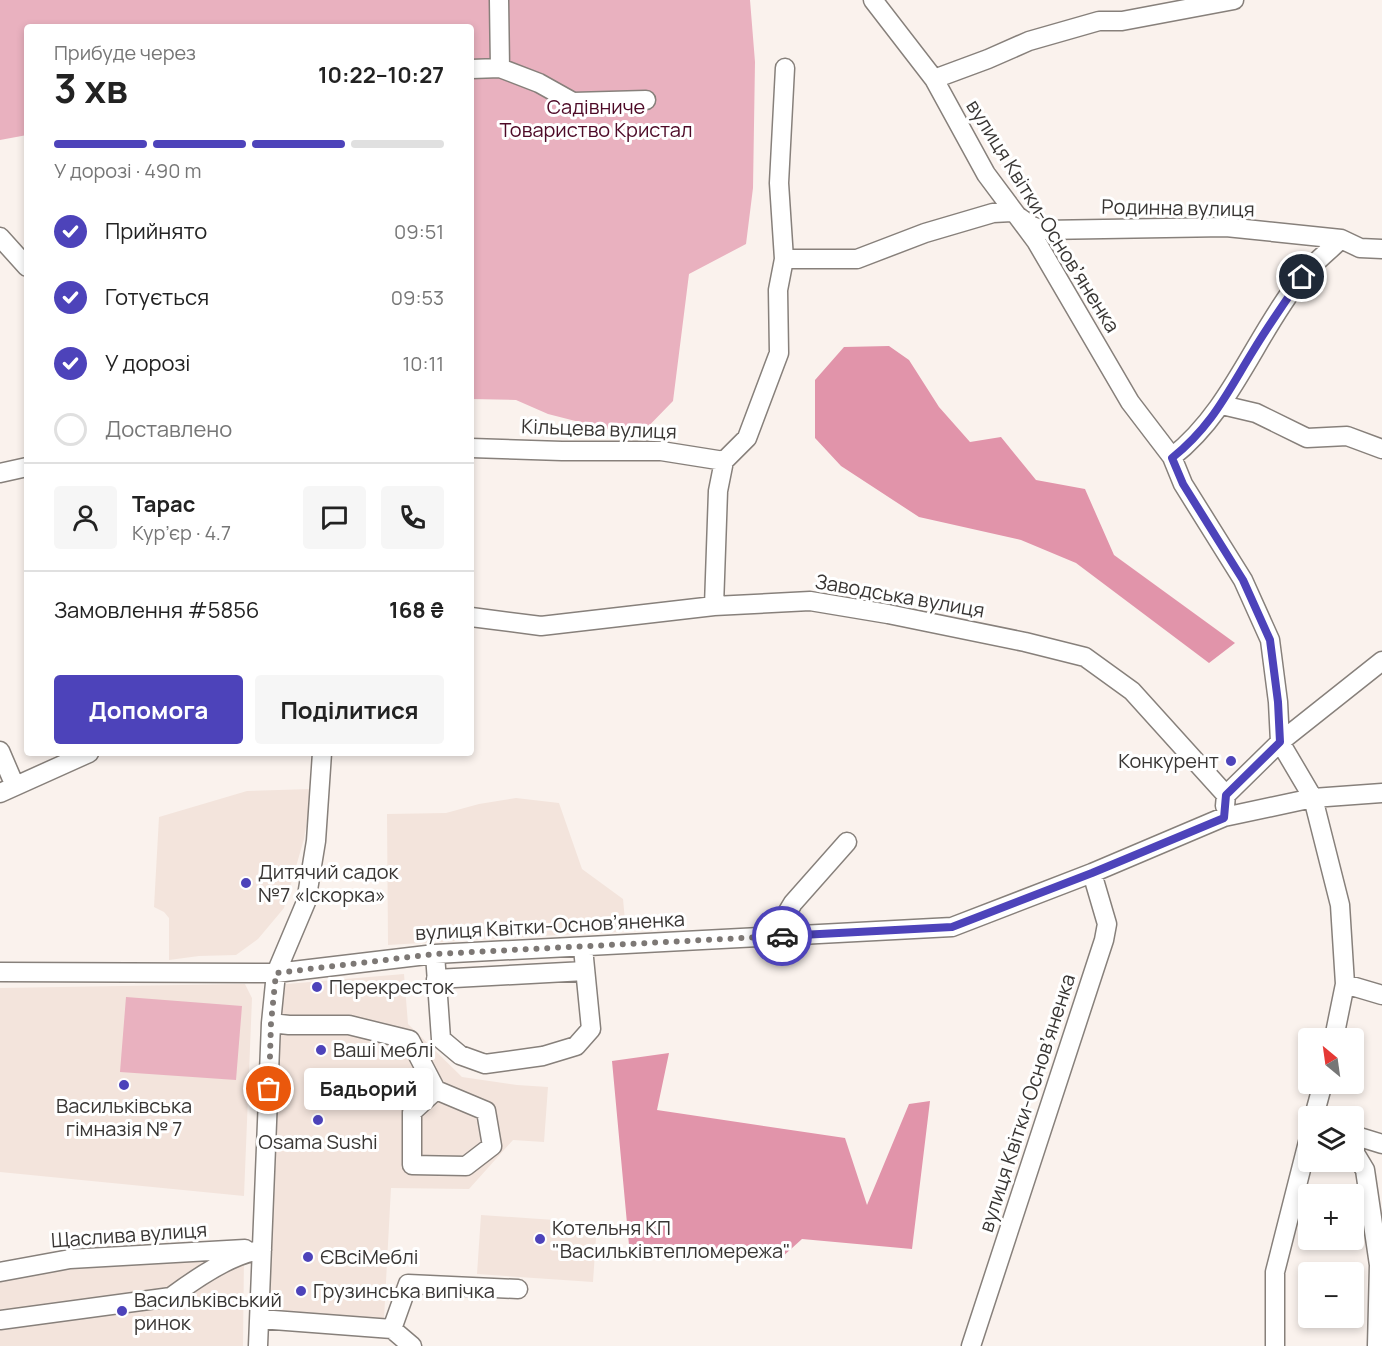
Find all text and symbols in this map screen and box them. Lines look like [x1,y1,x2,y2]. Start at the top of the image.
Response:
text: Прибуде через [54,39,196,66]
text: 10:22–10:27 [318,60,444,90]
text: 3 хв [54,61,128,115]
park label: Садівниче Товариство Кристал [500,93,692,143]
street label: вулиця Квітки-Основʼяненка [960,94,1126,337]
text: У дорозі · 490 m [54,157,201,184]
street label: Родинна вулиця [1101,193,1255,222]
icon: check [54,215,87,248]
text: Прийнято [105,216,207,246]
text: 09:51 [394,218,444,245]
pin [1276,251,1327,302]
icon: home [1285,260,1318,293]
icon: check [54,281,87,314]
text: Готується [105,282,209,312]
text: 09:53 [391,284,444,311]
icon: check [54,347,87,380]
text: У дорозі [105,348,191,378]
text: 10:11 [402,350,444,377]
street label: Кільцева вулиця [521,412,677,445]
text: Доставлено [105,414,232,444]
button: person [54,486,117,549]
button: chat [303,486,366,549]
button: phone [381,486,444,549]
text: Тарас [132,489,195,519]
text: Кур’єр · 4.7 [132,519,231,546]
street label: Заводська вулиця [813,567,987,624]
text: Замовлення #5856 [54,595,260,625]
text: 168 ₴ [389,595,444,625]
button: Допомога [54,675,243,744]
button: Поділитися [255,675,444,744]
place label: Конкурент [1118,747,1219,774]
marker: Конкурент [1224,754,1238,768]
place label: Дитячий садок №7 «Іскорка» [258,858,399,908]
marker: Дитячий садок №7 «Іскорка» [239,876,253,890]
street label: вулиця Квітки-Основʼяненка [414,905,685,946]
courier [752,906,812,966]
icon: car [766,920,799,953]
street label: вулиця Квітки-Основʼяненка [972,970,1081,1235]
place label: Перекресток [329,973,455,1000]
marker: Перекресток [310,980,324,994]
north arrow [1298,1028,1364,1094]
map controls [1298,1028,1364,1328]
place label: Ваші меблі [333,1036,434,1063]
marker: Ваші меблі [314,1043,328,1057]
pin [243,1063,294,1114]
callout: Бадьорий [305,1068,434,1110]
icon: bag [252,1072,285,1105]
text: Бадьорий [320,1075,417,1102]
marker: Васильківська гімназія № 7 [117,1078,131,1092]
place label: Васильківська гімназія № 7 [56,1092,192,1142]
button: layers [1298,1106,1364,1172]
marker: Osama Sushi [311,1113,325,1127]
place label: Osama Sushi [258,1128,378,1155]
button: + [1298,1184,1364,1250]
place label: Котельня КП "Васильківтепломережа" [552,1214,790,1264]
street label: Щаслива вулиця [50,1216,208,1253]
marker: Котельня КП "Васильківтепломережа" [533,1232,547,1246]
place label: ЄВсіМеблі [320,1243,418,1270]
marker: ЄВсіМеблі [301,1250,315,1264]
button: − [1298,1262,1364,1328]
place label: Грузинська випічка [313,1277,495,1304]
marker: Грузинська випічка [294,1284,308,1298]
place label: Васильківський ринок [134,1286,282,1336]
marker: Васильківський ринок [115,1304,129,1318]

